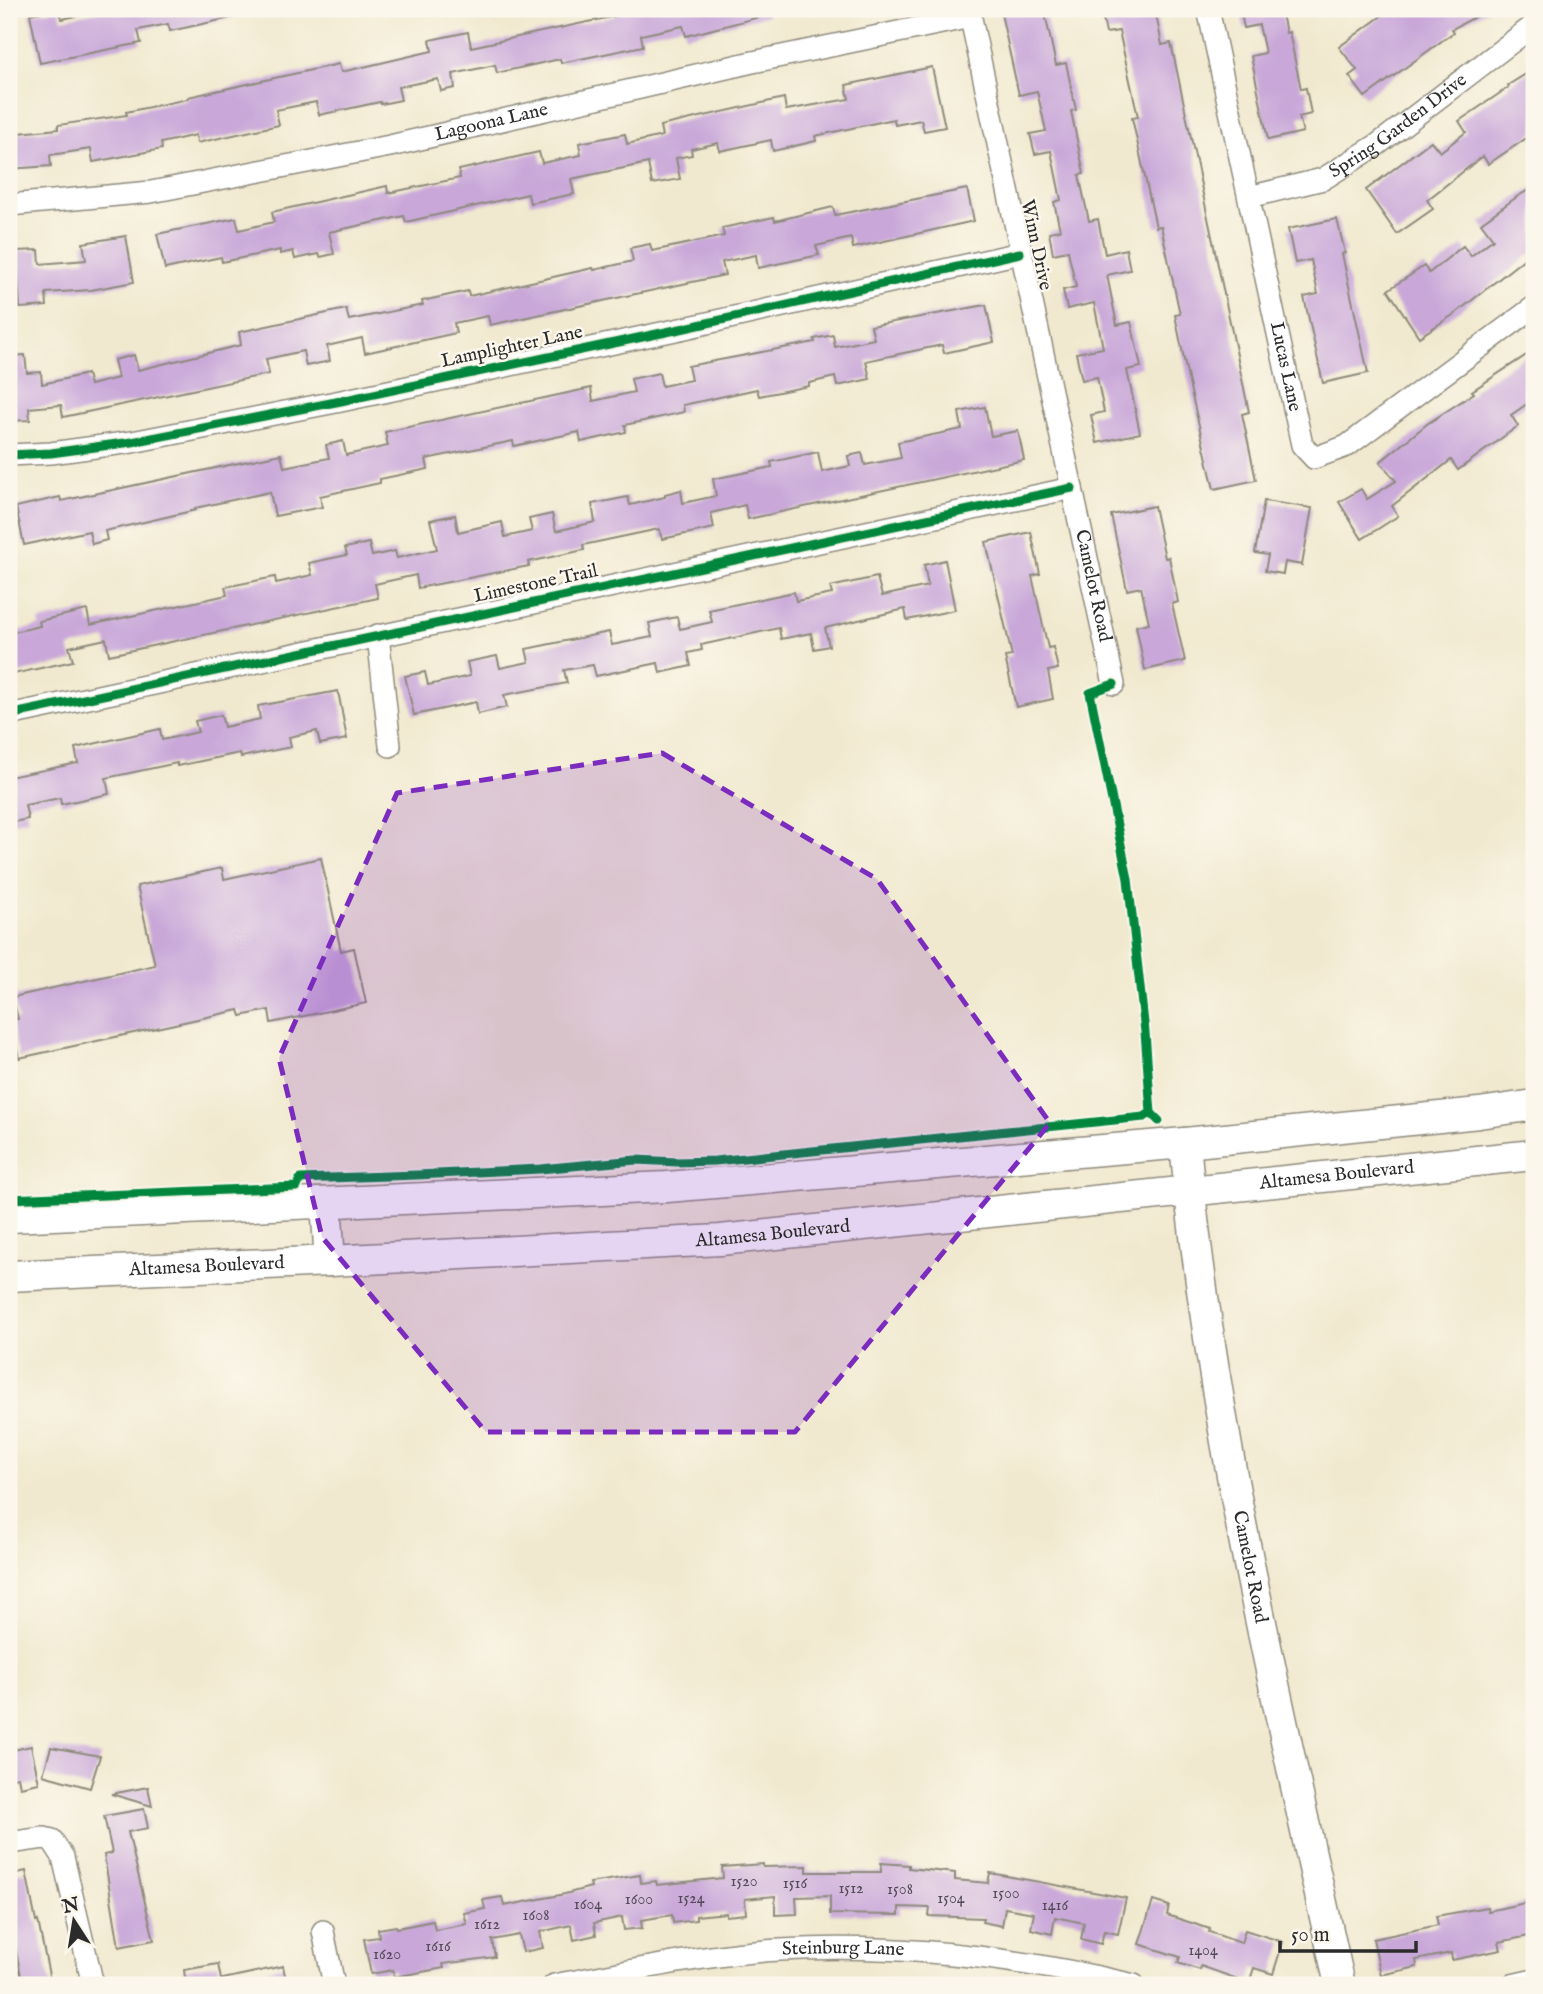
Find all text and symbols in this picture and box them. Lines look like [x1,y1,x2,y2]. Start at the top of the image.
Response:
street label: Spring Garden Drive [1325,68,1472,184]
street label: Lagoona Lane [432,98,551,147]
street label: Winn Drive [1015,198,1057,293]
street label: Lamplighter Lane [439,320,585,374]
street label: Lucas Lane [1264,320,1307,414]
street label: Camelot Road [1069,528,1117,645]
street label: Limestone Trail [472,559,601,609]
street label: Altamesa Boulevard [1257,1156,1416,1196]
street label: Altamesa Boulevard [694,1214,852,1253]
street label: Altamesa Boulevard [128,1251,286,1282]
street label: Camelot Road [1227,1509,1273,1626]
house number: 1520 [730,1872,758,1892]
house number: 1516 [783,1874,807,1894]
house number: 1512 [838,1879,864,1899]
house number: 1508 [887,1880,913,1900]
house number: 1500 [992,1884,1020,1904]
north arrow [38,1885,108,1955]
house number: 1524 [677,1889,705,1909]
house number: 1504 [937,1889,965,1909]
house number: 1600 [625,1890,653,1910]
text: N [59,1893,82,1920]
house number: 1604 [574,1895,602,1915]
house number: 1416 [1042,1896,1069,1916]
house number: 1608 [523,1906,549,1926]
scale bar [1280,1910,1417,1954]
house number: 1612 [474,1915,500,1935]
text: 50 m [1291,1922,1330,1949]
street label: Steinburg Lane [781,1936,905,1962]
house number: 1616 [425,1937,451,1957]
house number: 1404 [1188,1941,1218,1961]
house number: 1620 [373,1945,401,1965]

